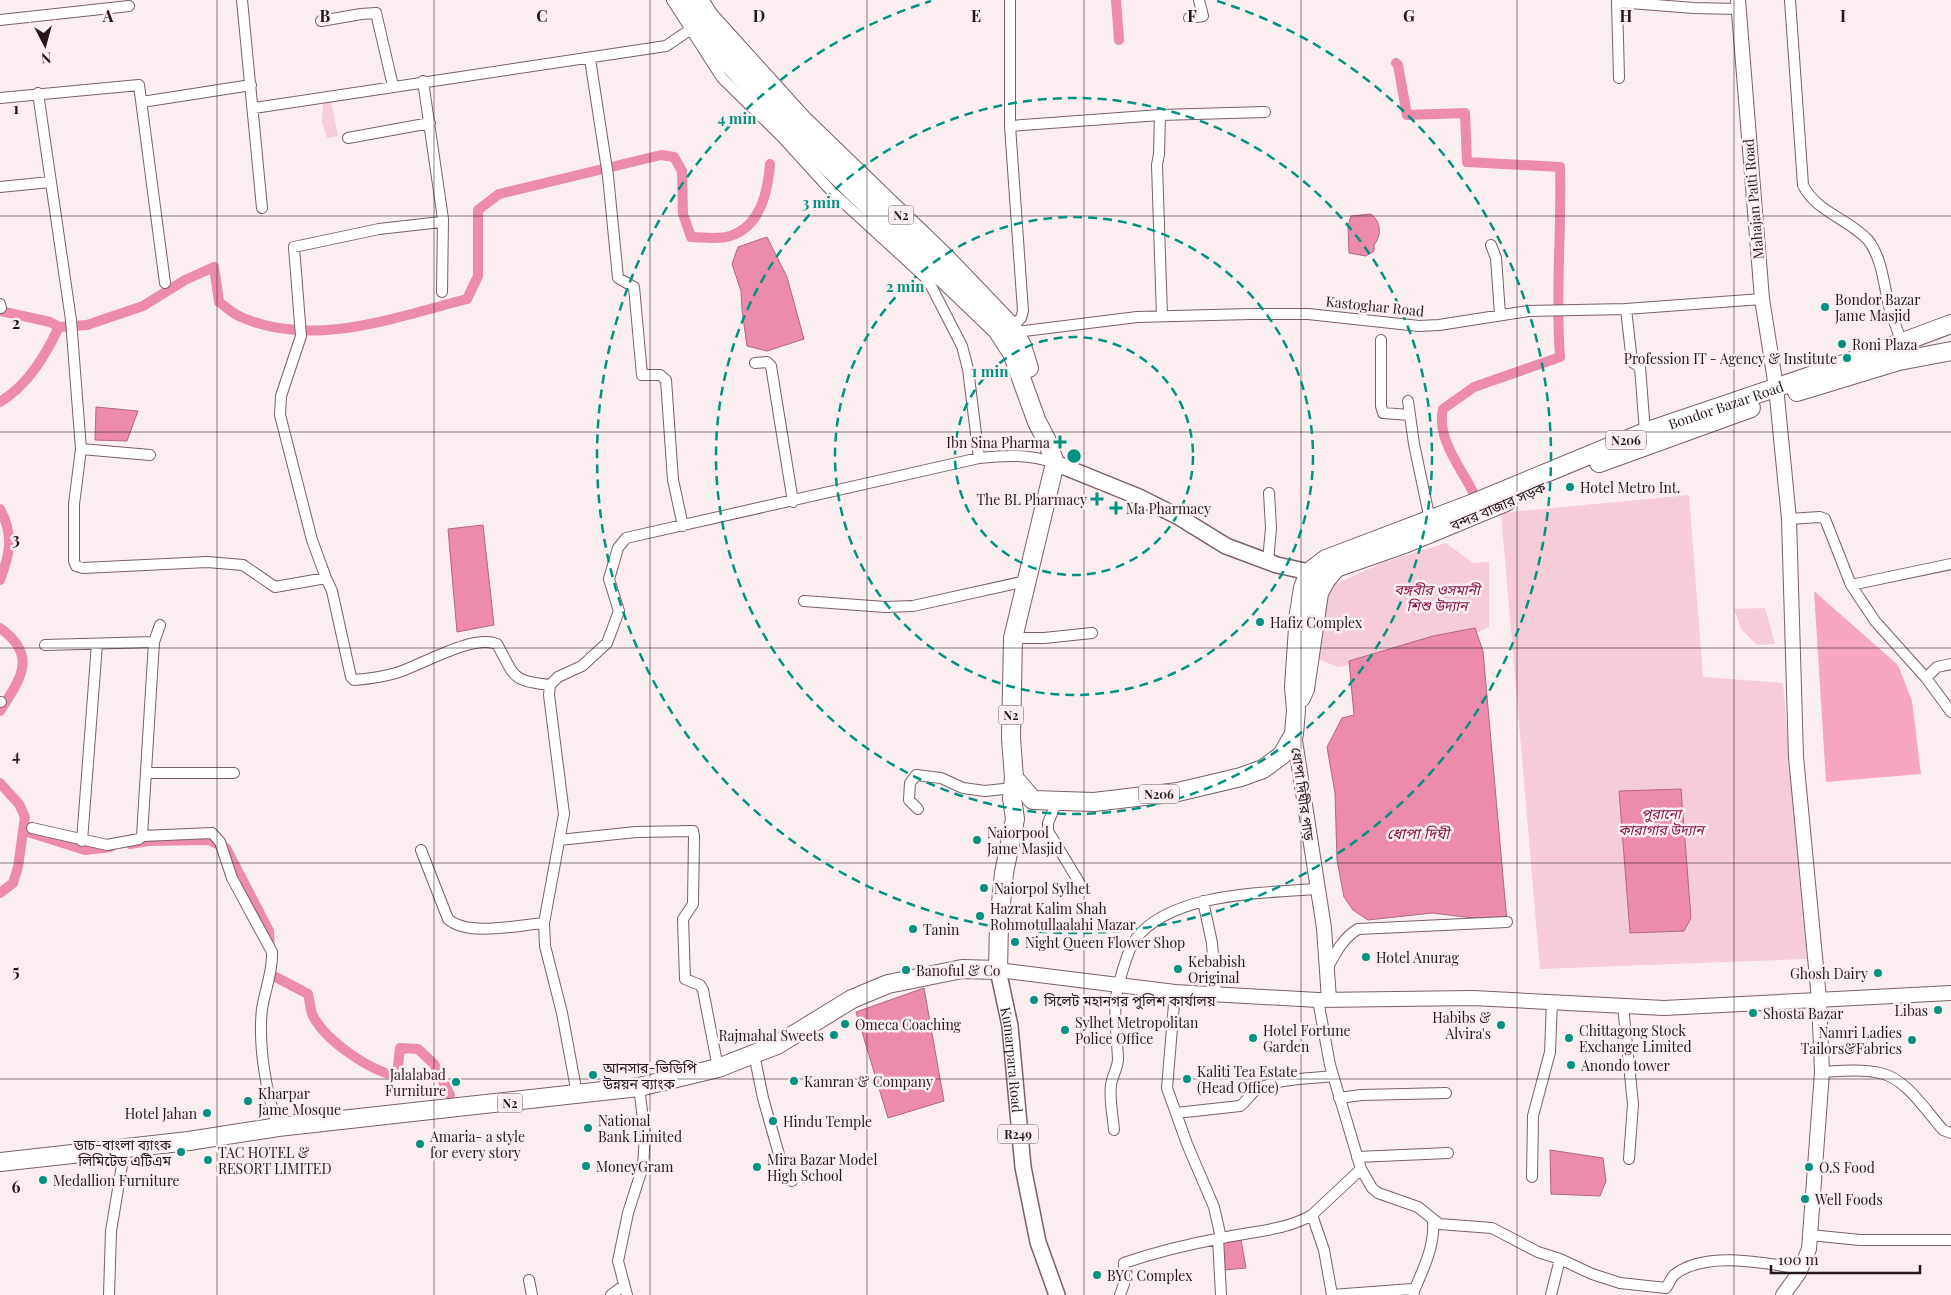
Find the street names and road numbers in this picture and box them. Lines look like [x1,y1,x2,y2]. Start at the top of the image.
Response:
street label: Mahajan Patti Road [1738,138,1768,260]
road number: N2 [888,206,914,224]
street label: Kastoghar Road [1325,291,1425,321]
street label: Bondor Bazar Road [1665,376,1786,433]
road number: N206 [1606,430,1646,450]
street label: বন্দর বাজার সড়ক [1447,477,1549,535]
road number: N2 [998,706,1024,724]
street label: ধোপা দিঘীর পাড় [1287,746,1319,843]
road number: N206 [1139,784,1179,804]
street label: Kumarpara Road [997,1005,1027,1113]
road number: N2 [498,1094,522,1112]
road number: R249 [998,1124,1038,1144]

